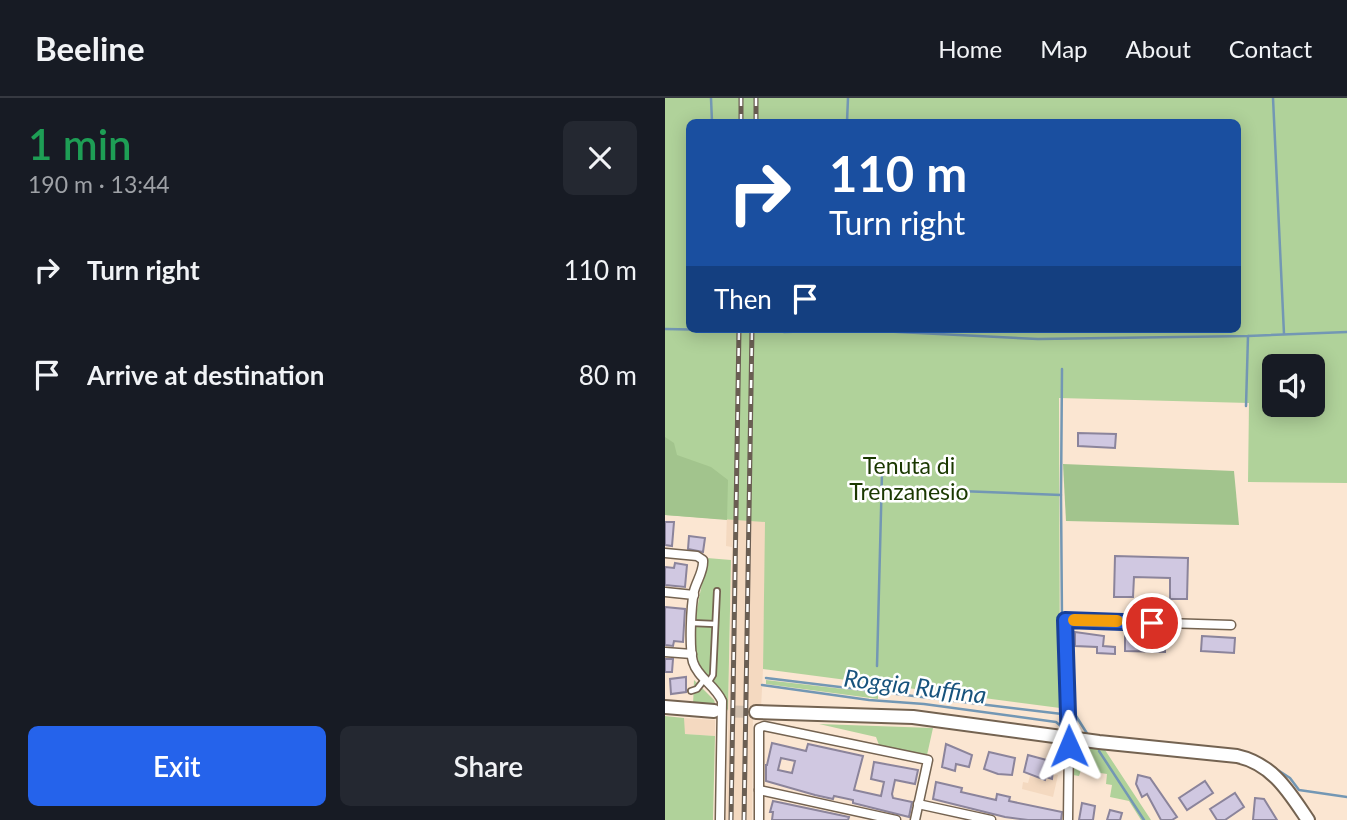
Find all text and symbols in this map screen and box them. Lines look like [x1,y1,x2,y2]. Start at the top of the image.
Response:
text: Beeline [35,28,145,68]
text: Home [938,34,1002,63]
text: Map [1040,34,1088,63]
text: About [1126,34,1191,63]
text: Contact [1229,34,1312,63]
text: 1 min [28,119,132,169]
button: close [563,121,637,195]
text: 110 m [829,144,967,202]
icon: right [714,147,805,238]
text: 190 m · 13:44 [28,170,170,198]
text: Turn right [829,203,965,242]
icon: right [28,251,66,289]
text: Turn right [87,254,200,286]
text: 110 m [564,254,637,286]
icon: arrive [786,280,824,318]
text: Then [714,283,772,315]
map controls [1262,354,1325,417]
button: sound [1262,354,1325,417]
icon: arrive [28,356,66,394]
text: Arrive at destination [87,359,324,391]
text: 80 m [579,359,637,391]
park label: Tenuta di Trenzanesio [849,451,969,505]
pin [1122,593,1182,653]
icon: arrive [1133,604,1171,642]
water label: Roggia Ruffina [842,662,988,709]
position arrow [1032,709,1106,783]
button: Exit [28,726,326,806]
button: Share [340,726,637,806]

